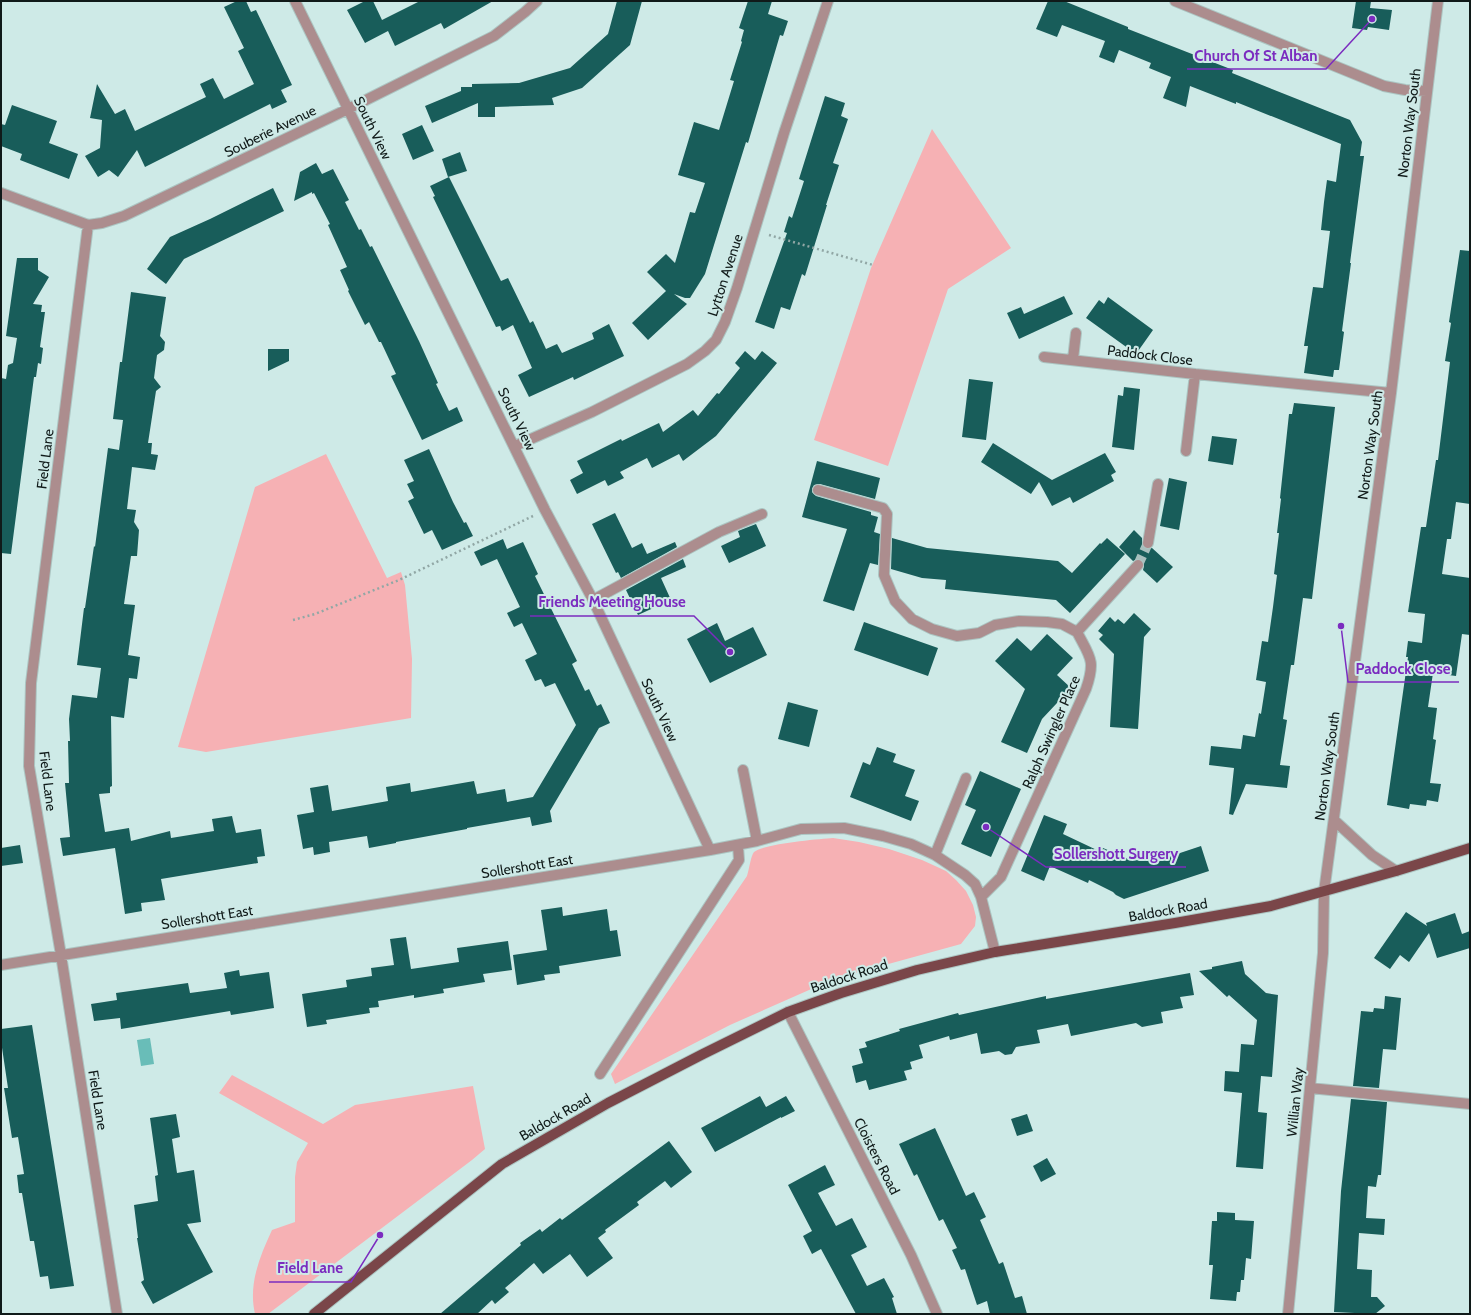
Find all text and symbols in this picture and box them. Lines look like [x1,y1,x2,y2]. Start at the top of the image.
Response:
callout: Church Of St Alban [1187,42,1326,69]
text: Church Of St Alban [1194,47,1318,65]
street label: Norton Way South [1393,67,1425,179]
street label: South View [350,93,396,163]
street label: Souberie Avenue [221,101,319,161]
street label: Lytton Avenue [703,232,747,318]
street label: Paddock Close [1106,341,1194,369]
street label: South View [494,384,540,454]
street label: Norton Way South [1353,389,1387,501]
street label: Field Lane [32,428,58,490]
callout: Friends Meeting House [530,589,694,616]
text: Friends Meeting House [538,593,686,611]
callout: Paddock Close [1348,655,1459,682]
text: Paddock Close [1356,660,1451,678]
street label: Ralph Swingler Place [1018,673,1084,791]
street label: South View [637,675,683,745]
street label: Norton Way South [1310,710,1344,822]
street label: Field Lane [35,750,61,812]
callout: Sollershott Surgery [1046,840,1186,867]
text: Sollershott Surgery [1054,845,1179,863]
street label: Sollershott East [480,850,574,882]
street label: Baldock Road [1127,894,1209,926]
street label: Sollershott East [160,901,254,933]
street label: Baldock Road [808,955,890,997]
street label: Willian Way [1282,1066,1308,1138]
street label: Field Lane [84,1069,112,1131]
street label: Baldock Road [516,1089,594,1145]
street label: Cloisters Road [850,1115,904,1197]
callout: Field Lane [269,1255,351,1282]
text: Field Lane [277,1259,343,1277]

